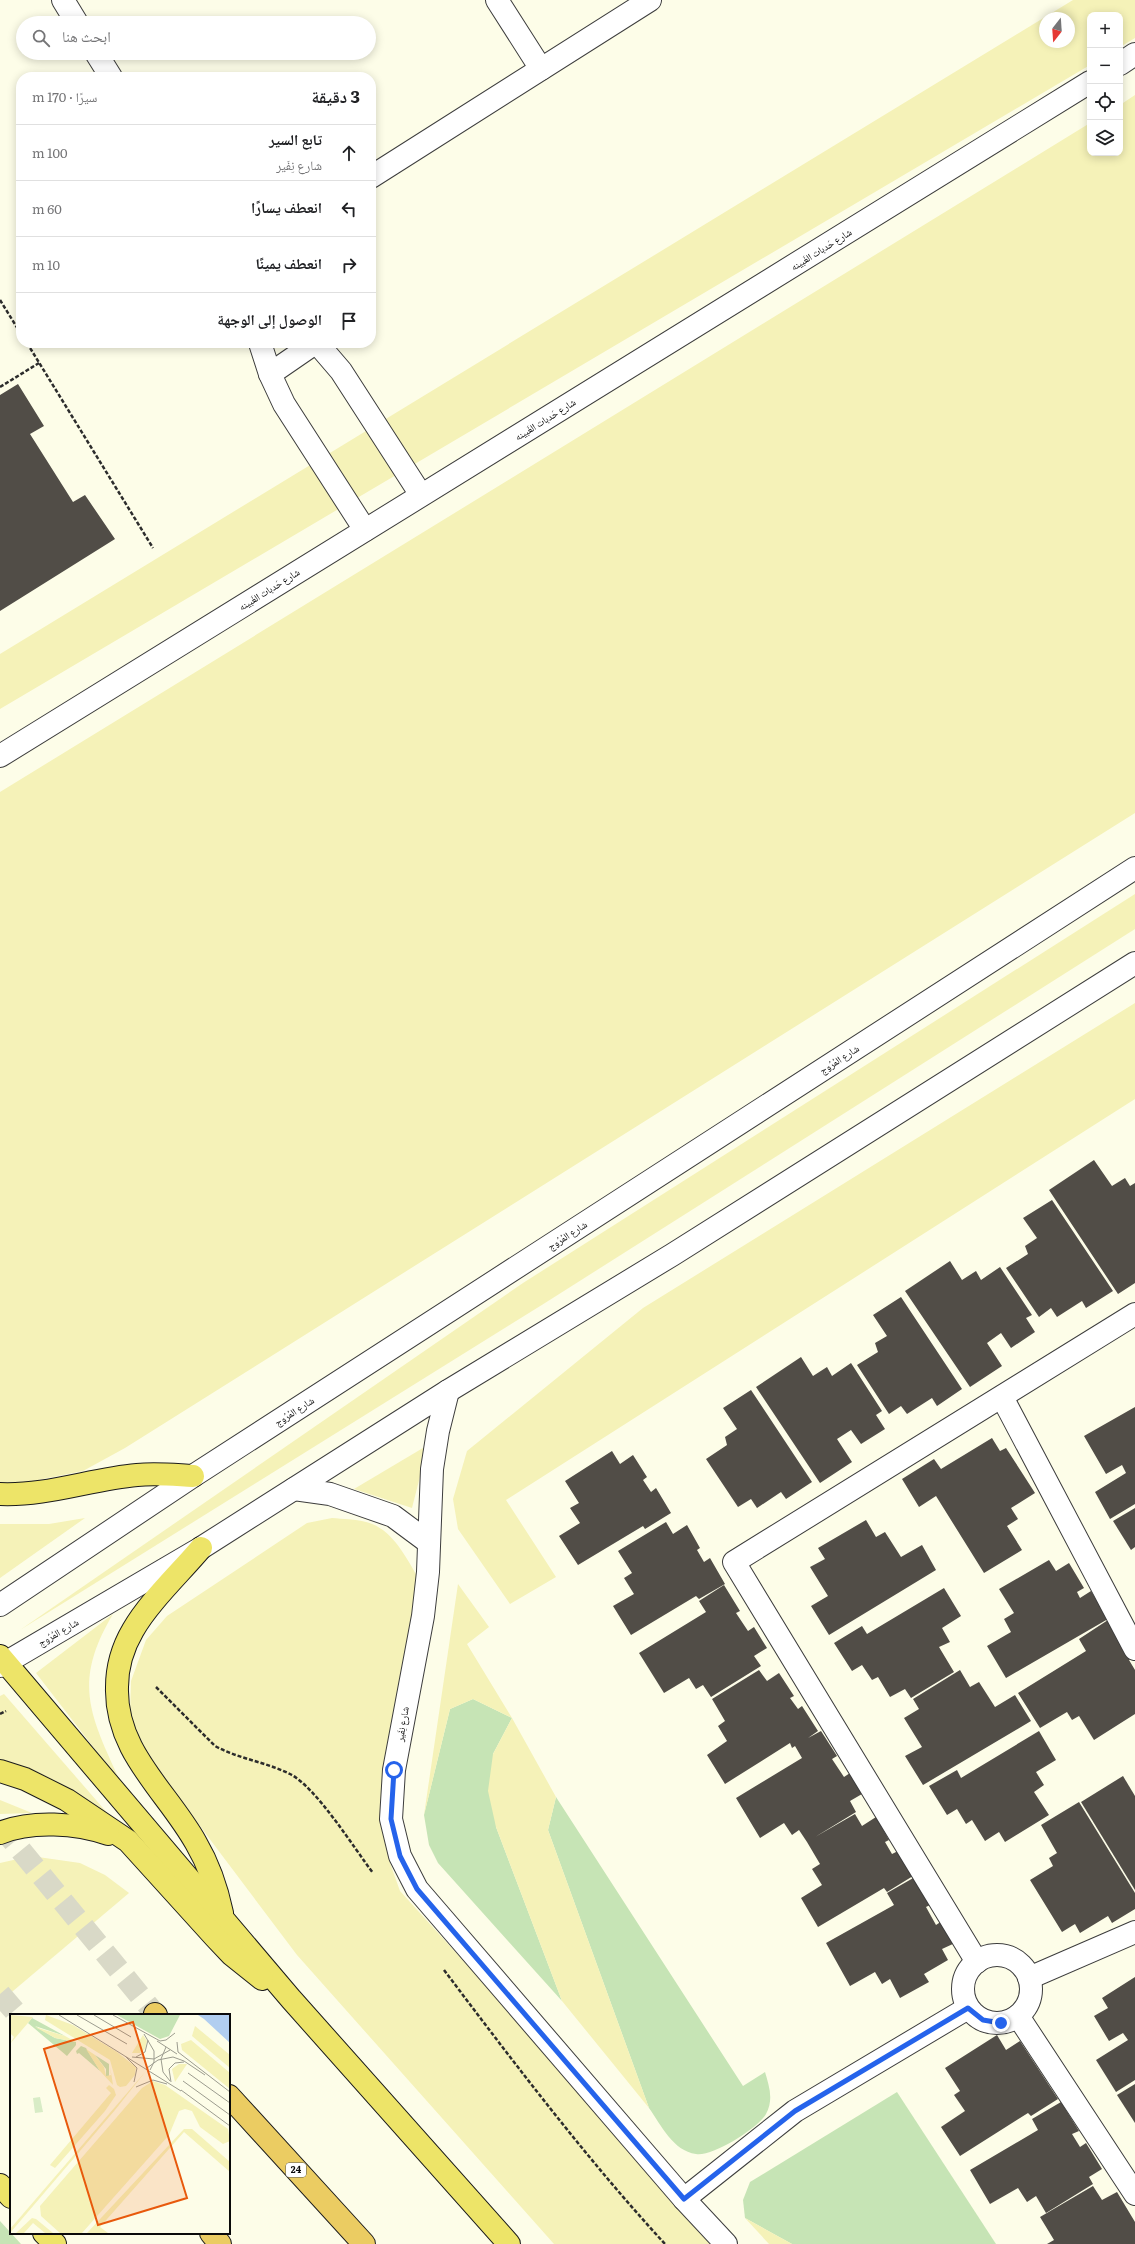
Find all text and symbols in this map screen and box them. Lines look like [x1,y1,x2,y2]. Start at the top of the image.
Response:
north arrow [1039,12,1075,48]
map controls [1087,12,1123,156]
button: + [1087,12,1123,48]
search box [16,16,376,60]
text: ابحث هنا [62,24,111,47]
icon: search [30,27,52,49]
button: − [1087,48,1123,84]
text: 3 دقيقة [311,83,360,108]
button: locate [1087,84,1123,120]
text: سيرًا · 170 m [32,87,97,106]
button: layers [1087,120,1123,156]
text: تابع السير [269,127,322,150]
icon: ahead [338,142,360,164]
text: 100 m [32,143,68,162]
text: شارع نِفَير [276,155,322,174]
text: انعطف يسارًا [251,195,322,218]
icon: left [338,198,360,220]
text: 60 m [32,199,62,218]
street label: شارع حَدبات الغَبينه [787,224,855,273]
text: انعطف يمينًا [255,251,322,274]
icon: right [338,254,360,276]
text: 10 m [32,255,60,274]
text: الوصول إلى الوجهة [217,307,322,330]
icon: arrive [338,310,360,332]
street label: شارع حَدبات الغَبينه [511,394,579,443]
street label: شارع حَدبات الغَبينه [235,564,303,613]
street label: شارع المُرُوج [816,1040,862,1077]
street label: شارع المُرُوج [544,1216,590,1253]
street label: شارع المُرُوج [271,1392,317,1429]
street label: شارع المُرُوج [35,1614,81,1649]
street label: شارع نِفَير [391,1705,412,1744]
route start [385,1761,403,1779]
inset map [10,2014,230,2234]
route end [992,2014,1010,2032]
road number: 24 [286,2163,306,2177]

